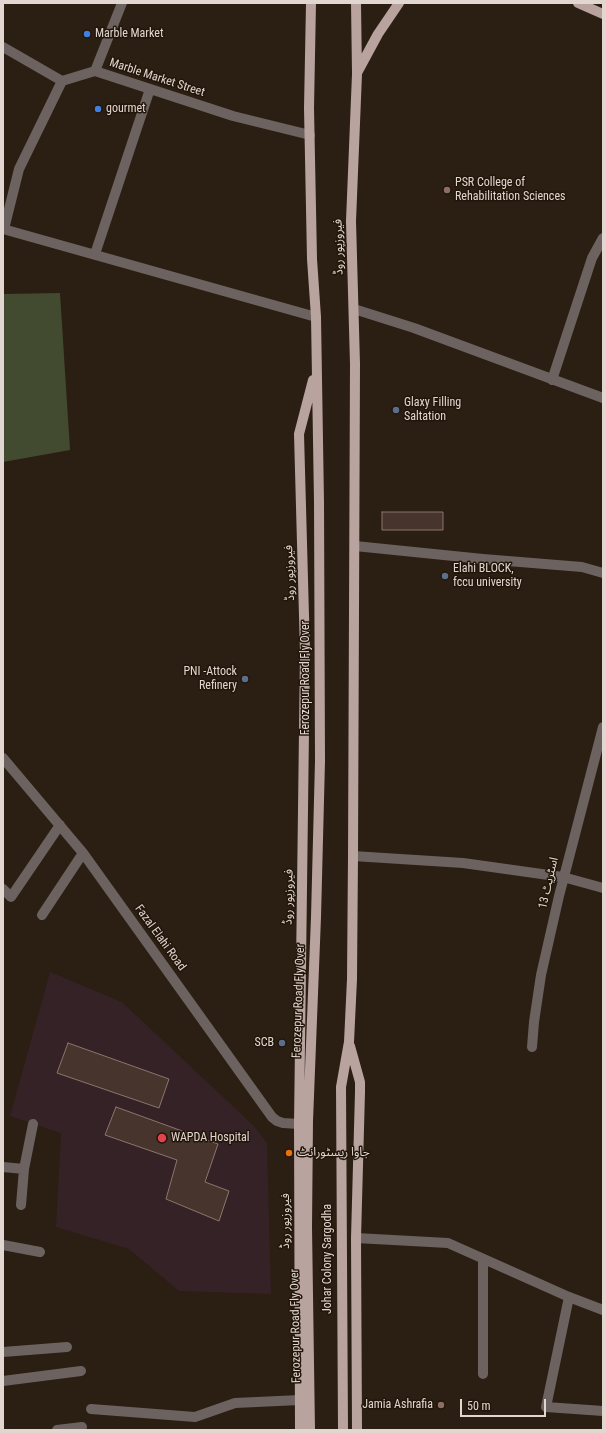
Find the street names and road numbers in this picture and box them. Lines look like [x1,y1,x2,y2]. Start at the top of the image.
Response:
street label: Marble Market Street [108,56,206,100]
street label: فیروزپور روڈ [331,219,347,275]
street label: فیروزپور روڈ [282,545,298,601]
street label: Ferozepur Road Fly Over [299,621,313,735]
street label: اسٹریٹ 13 [536,856,562,910]
street label: فیروزپور روڈ [281,869,297,925]
street label: Fazal Elahi Road [131,902,189,974]
street label: Ferozepur Road Fly Over [290,944,308,1058]
street label: فیروزپور روڈ [279,1193,293,1249]
street label: Johar Colony Sargodha [321,1204,335,1314]
street label: Ferozepur Road Fly Over [288,1269,304,1383]

